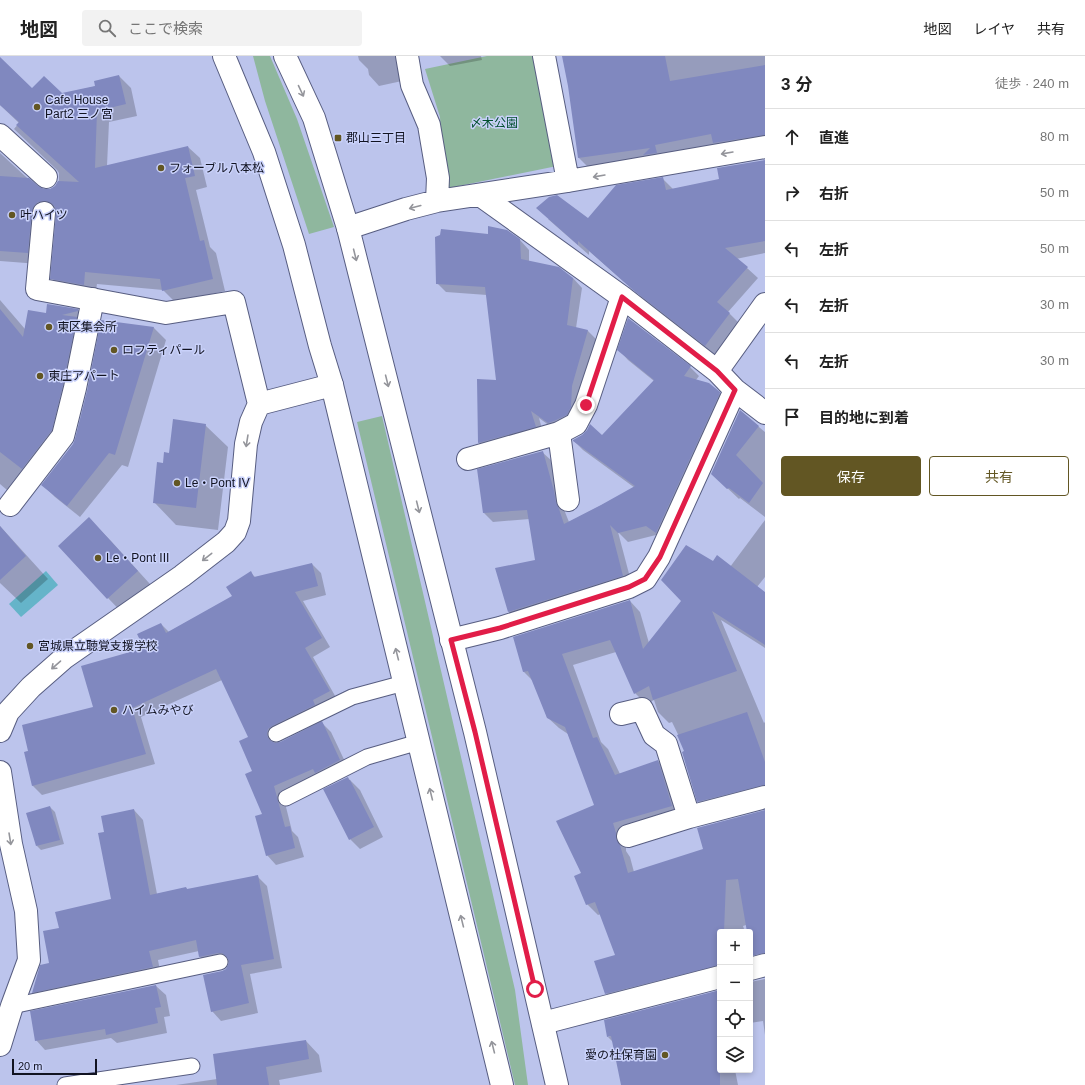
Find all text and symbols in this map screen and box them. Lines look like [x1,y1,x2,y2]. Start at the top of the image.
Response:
search box [82,10,362,46]
icon: search [96,17,118,39]
text: 地図 [20,19,58,40]
text: ここで検索 [128,20,203,37]
text: 地図 [923,21,951,37]
text: レイヤ [973,21,1015,37]
text: 共有 [1037,21,1065,37]
text: 3 分 [781,75,812,94]
text: 徒歩 · 240 m [995,76,1069,91]
one-way arrow [298,85,305,97]
place label: Cafe House Part2 三ノ宮 [45,93,113,121]
marker: Cafe House Part2 三ノ宮 [32,102,42,112]
park label: 〆木公園 [470,116,518,130]
icon: ahead [781,126,803,148]
text: 直進 [819,129,849,146]
text: 80 m [1040,129,1069,144]
place label: 郡山三丁目 [346,131,406,145]
marker: 郡山三丁目 [333,133,343,143]
one-way arrow [720,150,733,158]
place label: フォーブル八本松 [169,161,264,175]
marker: フォーブル八本松 [156,163,166,173]
one-way arrow [592,172,605,180]
icon: right [781,182,803,204]
text: 右折 [819,185,849,202]
text: 50 m [1040,185,1069,200]
one-way arrow [409,204,422,211]
place label: 叶ハイツ [20,208,68,222]
marker: 叶ハイツ [7,210,17,220]
icon: left [781,238,803,260]
text: 左折 [819,241,849,258]
text: 50 m [1040,241,1069,256]
one-way arrow [352,248,359,261]
icon: left [781,294,803,316]
text: 左折 [819,297,849,314]
text: 30 m [1040,297,1069,312]
place label: 東区集会所 [57,320,117,334]
marker: 東区集会所 [44,322,54,332]
place label: ロフティパール [122,343,205,357]
marker: ロフティパール [109,345,119,355]
icon: left [781,350,803,372]
text: 左折 [819,353,849,370]
text: 30 m [1040,353,1069,368]
place label: 東庄アパート [48,369,120,383]
marker: 東庄アパート [35,371,45,381]
one-way arrow [383,374,391,387]
route end [577,396,595,414]
icon: arrive [781,406,803,428]
text: 目的地に到着 [819,409,909,426]
one-way arrow [243,434,251,447]
button: 保存 [781,456,921,496]
button: 共有 [929,456,1069,496]
place label: Le・Pont IV [185,476,250,490]
marker: Le・Pont IV [172,478,182,488]
one-way arrow [415,500,422,513]
place label: Le・Pont III [106,551,169,565]
marker: Le・Pont III [93,553,103,563]
one-way arrow [201,553,212,561]
place label: 宮城県立聴覚支援学校 [38,639,158,653]
marker: 宮城県立聴覚支援学校 [25,641,35,651]
one-way arrow [393,648,401,661]
one-way arrow [50,661,61,670]
place label: ハイムみやび [122,703,194,717]
marker: ハイムみやび [109,705,119,715]
one-way arrow [427,788,435,801]
one-way arrow [6,832,14,845]
one-way arrow [458,915,465,928]
map controls [717,929,753,1073]
button: + [717,929,753,965]
button: − [717,965,753,1001]
route start [526,980,544,998]
button: locate [717,1001,753,1037]
button: layers [717,1037,753,1073]
one-way arrow [488,1041,496,1054]
place label: 愛の杜保育園 [585,1048,657,1062]
marker: 愛の杜保育園 [660,1050,670,1060]
scale bar [12,1057,97,1076]
text: 20 m [18,1060,42,1072]

